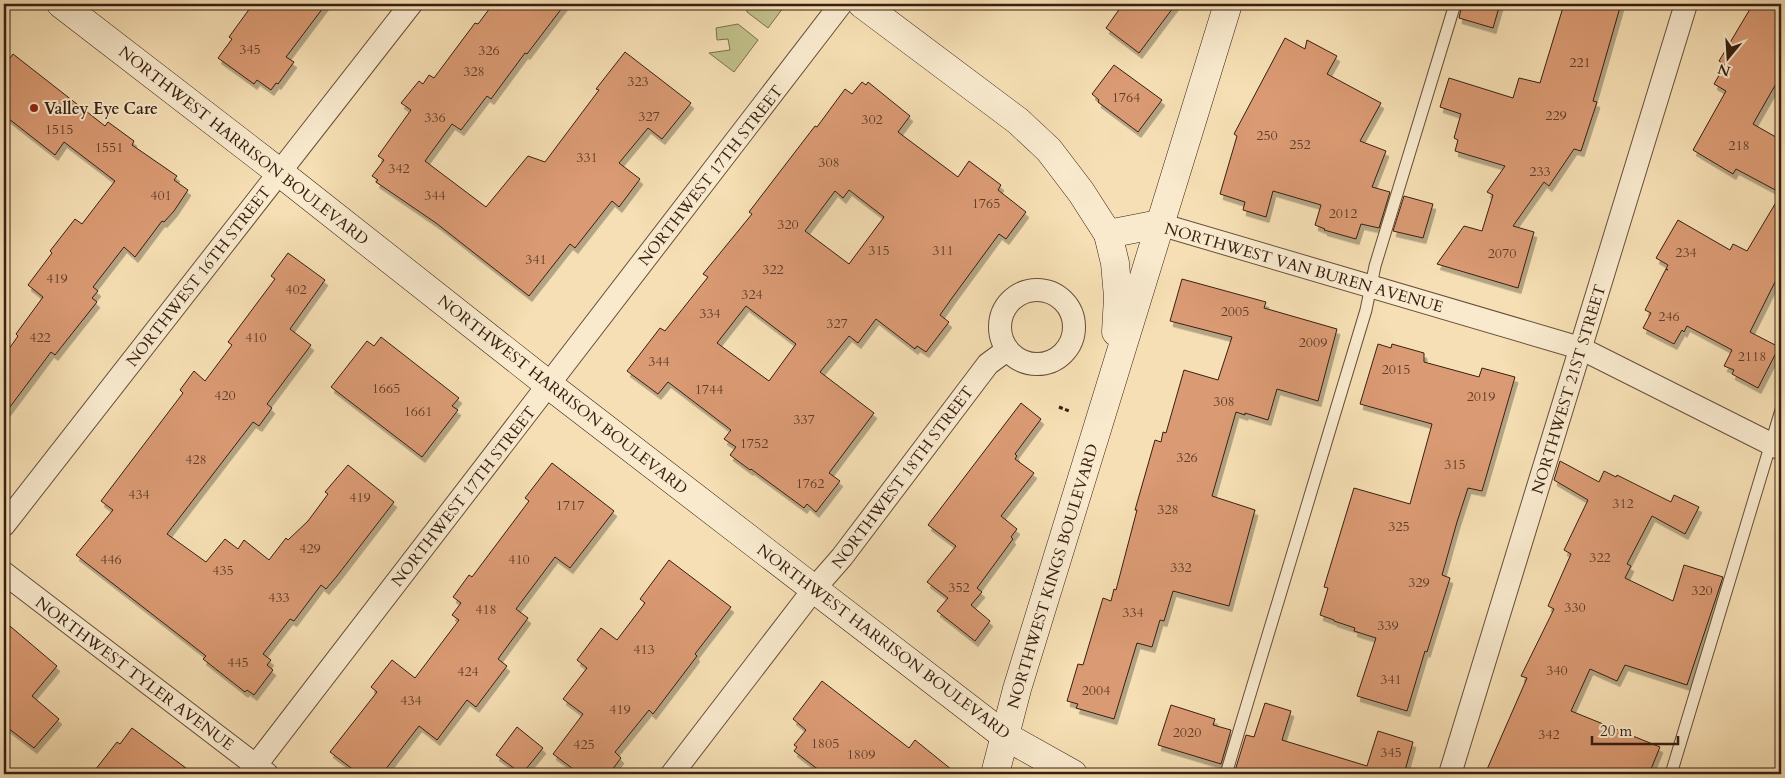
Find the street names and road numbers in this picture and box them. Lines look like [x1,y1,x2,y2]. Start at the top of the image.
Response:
street label: NORTHWEST HARRISON BOULEVARD [114,41,373,250]
street label: NORTHWEST 17TH STREET [633,81,788,270]
street label: NORTHWEST 16TH STREET [121,182,276,371]
street label: NORTHWEST VAN BUREN AVENUE [1162,218,1446,318]
street label: NORTHWEST 21ST STREET [1527,282,1611,497]
street label: NORTHWEST HARRISON BOULEVARD [433,290,692,499]
street label: NORTHWEST 18TH STREET [827,382,979,573]
street label: NORTHWEST 17TH STREET [386,402,541,591]
street label: NORTHWEST KINGS BOULEVARD [1002,441,1104,711]
street label: NORTHWEST HARRISON BOULEVARD [752,539,1015,744]
street label: NORTHWEST TYLER AVENUE [31,592,238,756]

